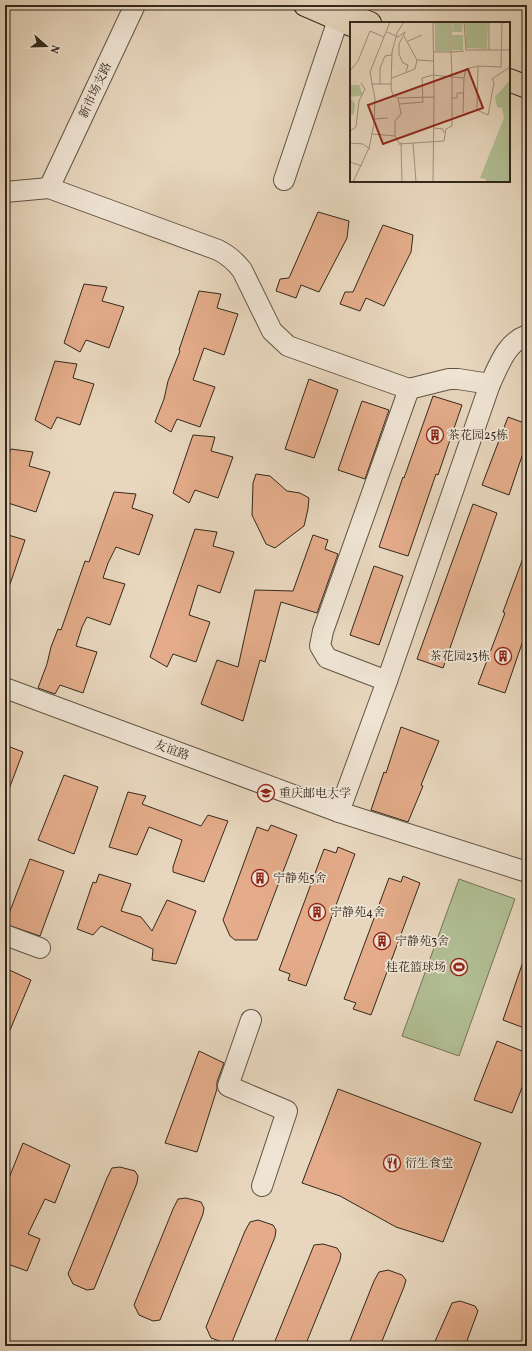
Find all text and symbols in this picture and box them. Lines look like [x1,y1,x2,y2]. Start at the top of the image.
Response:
inset map [350,22,510,182]
north arrow [26,26,66,66]
text: N [46,43,62,55]
street label: 新市场支路 [76,60,116,121]
building icon: 茶花园25栋 [425,425,445,445]
place label: 茶花园25栋 [448,428,508,444]
building icon: 茶花园23栋 [493,646,513,666]
place label: 茶花园23栋 [430,649,490,665]
street label: 友谊路 [152,737,191,765]
school or university icon: 重庆邮电大学 [256,783,276,803]
place label: 重庆邮电大学 [279,786,351,802]
building icon: 宁静苑5舍 [250,868,270,888]
place label: 宁静苑5舍 [273,871,327,887]
building icon: 宁静苑4舍 [307,902,327,922]
place label: 宁静苑4舍 [330,905,385,921]
building icon: 宁静苑3舍 [372,931,392,951]
place label: 宁静苑3舍 [395,934,449,950]
sports icon: 桂花篮球场 [449,957,469,977]
place label: 桂花篮球场 [386,960,446,976]
restaurant icon: 衍生食堂 [382,1153,402,1173]
place label: 衍生食堂 [405,1156,453,1172]

